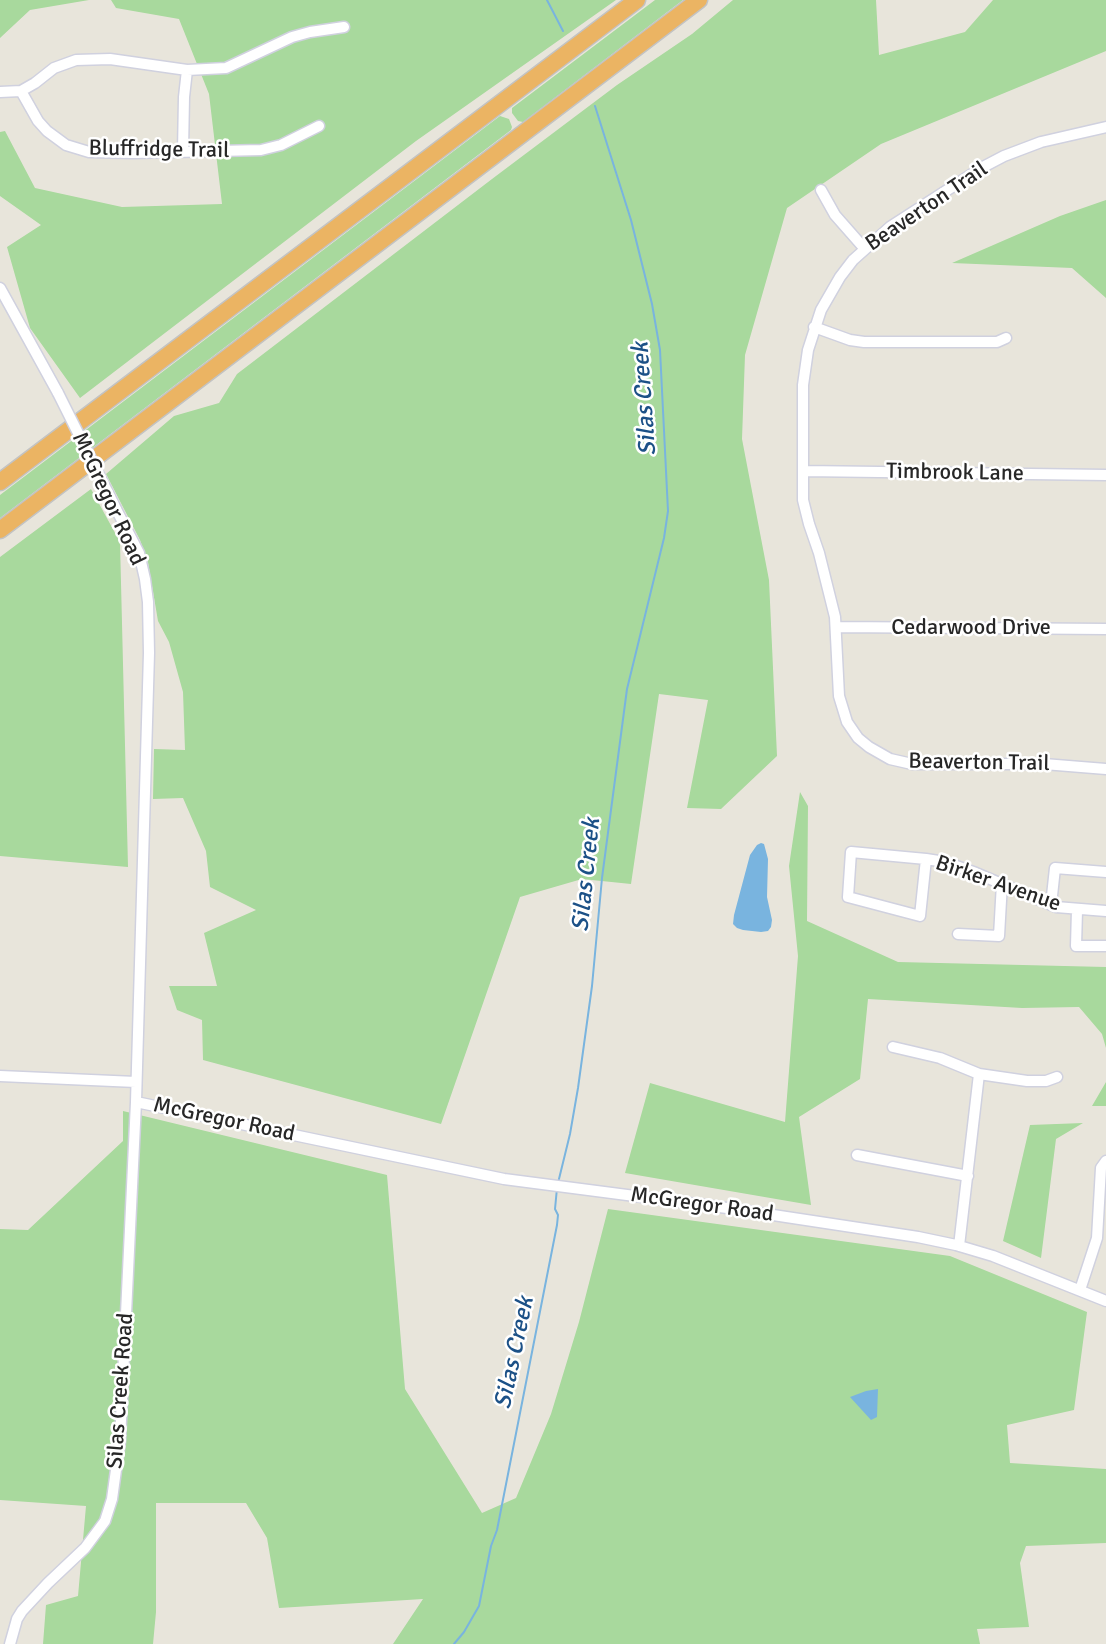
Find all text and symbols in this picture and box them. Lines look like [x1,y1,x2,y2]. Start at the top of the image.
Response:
street label: Bluffridge Trail [88,136,230,164]
street label: Beaverton Trail [861,156,993,258]
water label: Silas Creek [627,341,663,457]
street label: McGregor Road [66,428,150,570]
street label: Timbrook Lane [886,459,1024,487]
street label: Cedarwood Drive [891,615,1051,641]
street label: Beaverton Trail [908,749,1050,777]
water label: Silas Creek [567,817,607,933]
street label: Birker Avenue [932,850,1064,918]
street label: McGregor Road [151,1092,297,1148]
street label: McGregor Road [629,1182,775,1228]
water label: Silas Creek [489,1294,541,1412]
street label: Silas Creek Road [102,1312,140,1470]

